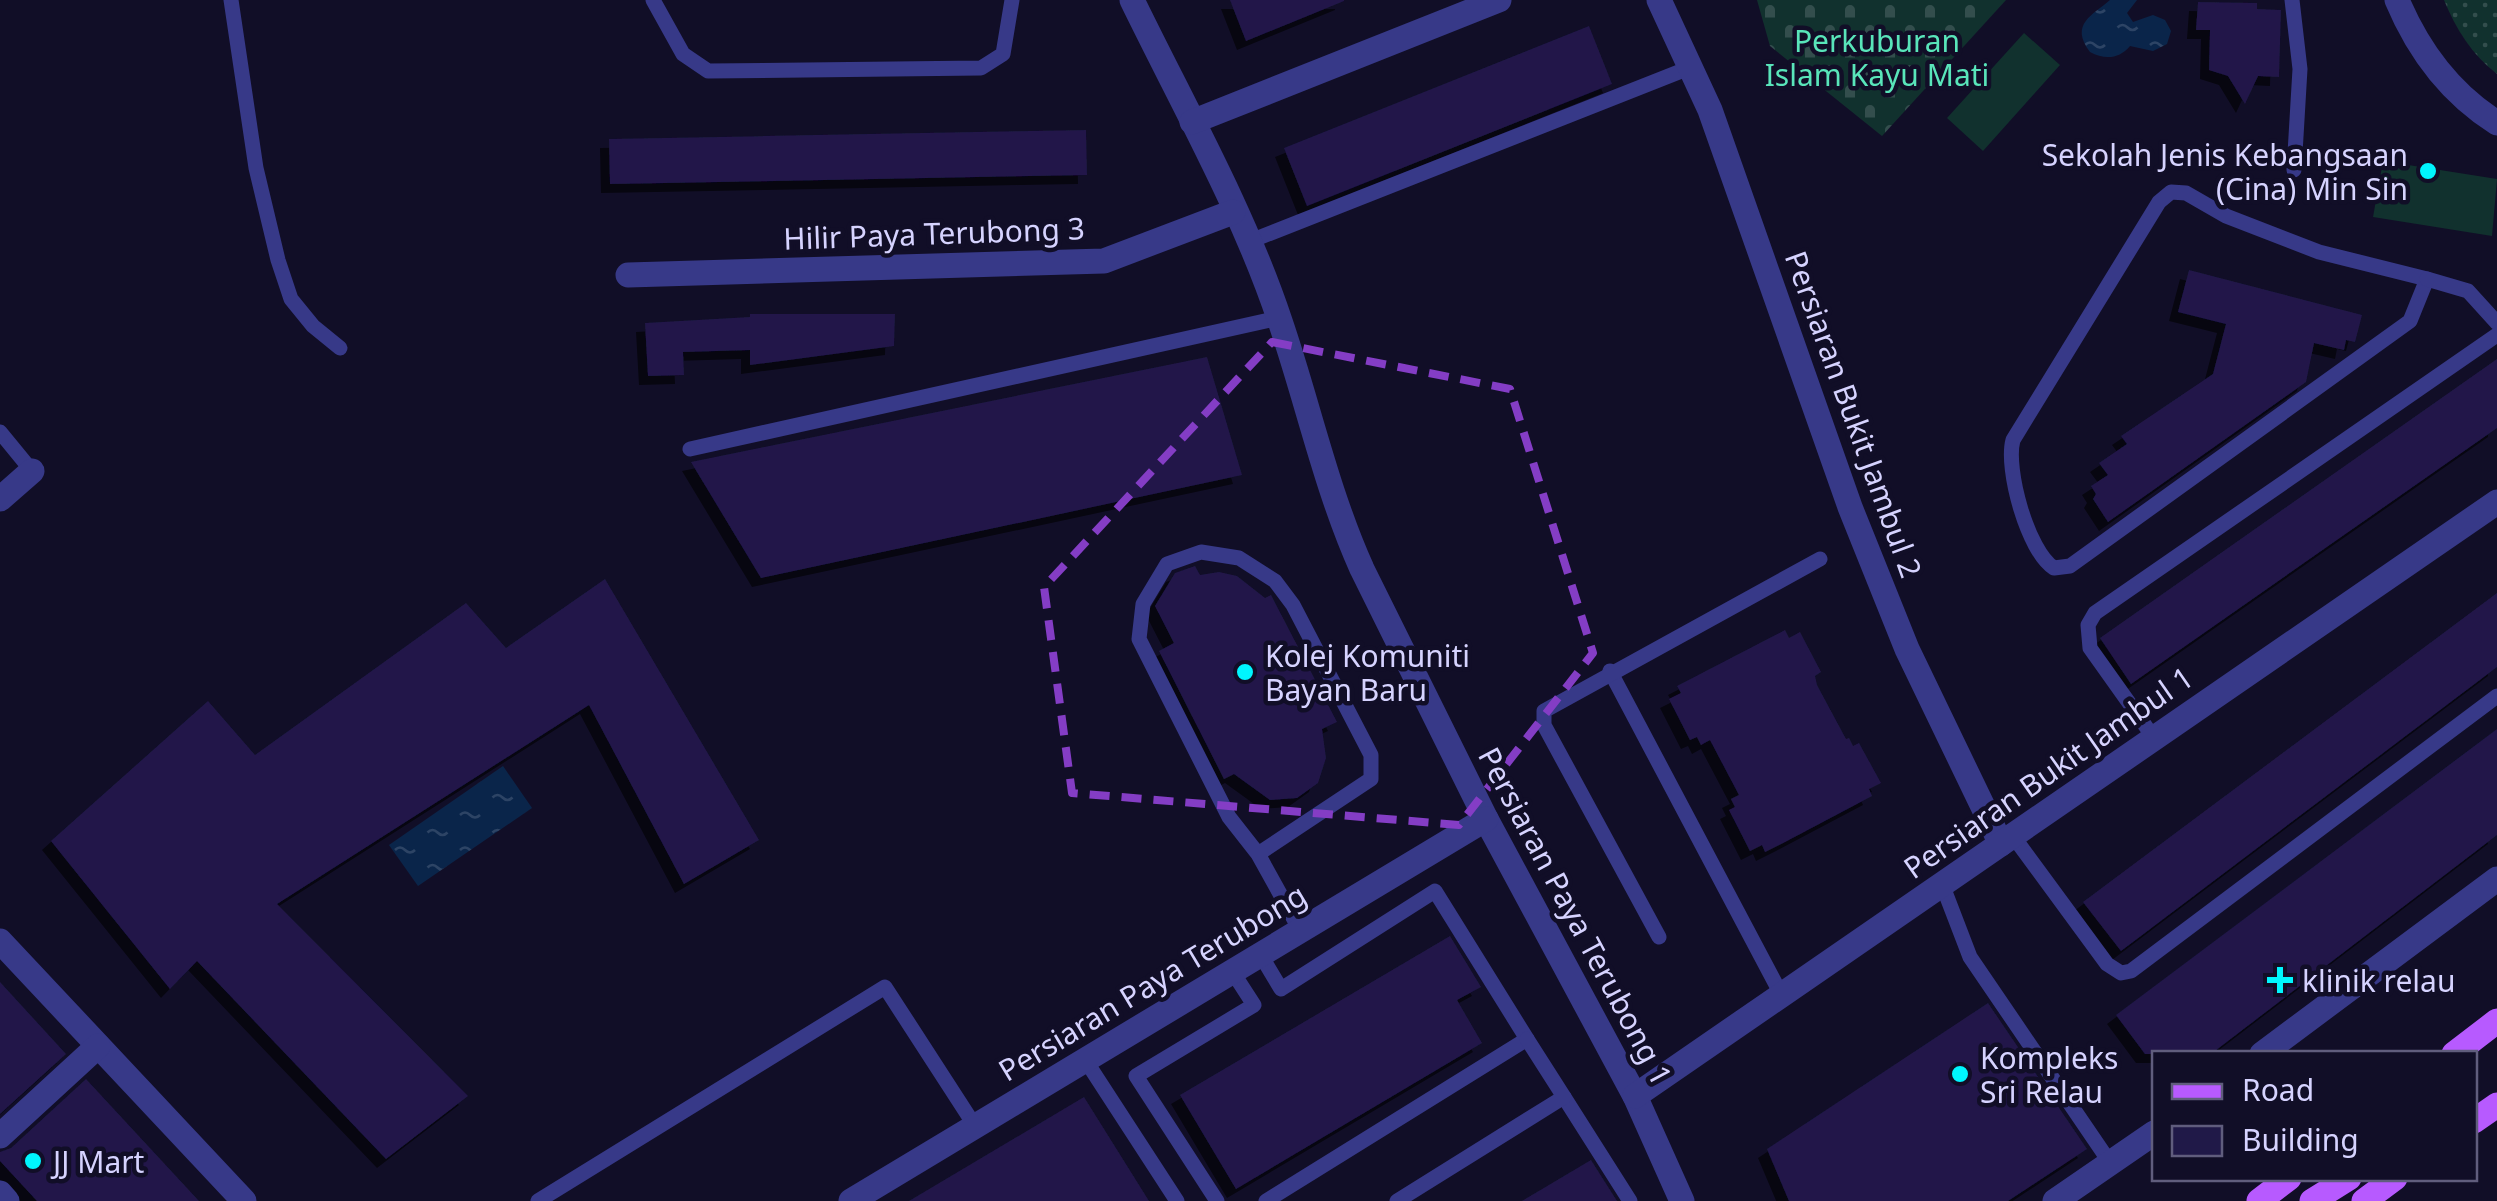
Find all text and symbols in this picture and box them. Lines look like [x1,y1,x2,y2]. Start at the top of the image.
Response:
park label: Perkuburan Islam Kayu Mati [1765,20,1989,95]
place label: Sekolah Jenis Kebangsaan (Cina) Min Sin [2042,134,2408,209]
marker: Sekolah Jenis Kebangsaan (Cina) Min Sin [2417,160,2439,182]
street label: Hilir Paya Terubong 3 [783,207,1085,259]
street label: Persiaran Bukit Jambul 2 [1776,245,1932,583]
place label: Kolej Komuniti Bayan Baru [1265,635,1470,710]
street label: Persiaran Bukit Jambul 1 [1895,656,2201,888]
marker: Kolej Komuniti Bayan Baru [1234,661,1256,683]
street label: Persiaran Paya Terubong 1 [1469,740,1683,1092]
street label: Persiaran Paya Terubong [990,874,1314,1090]
place label: klinik relau [2302,960,2455,1001]
marker: klinik relau [2267,967,2293,993]
place label: Kompleks Sri Relau [1980,1037,2118,1112]
legend [2152,1051,2477,1181]
marker: Kompleks Sri Relau [1949,1063,1971,1085]
text: Road [2242,1069,2314,1110]
text: Building [2242,1119,2359,1160]
place label: JJ Mart [50,1141,145,1182]
marker: JJ Mart [22,1150,44,1172]

